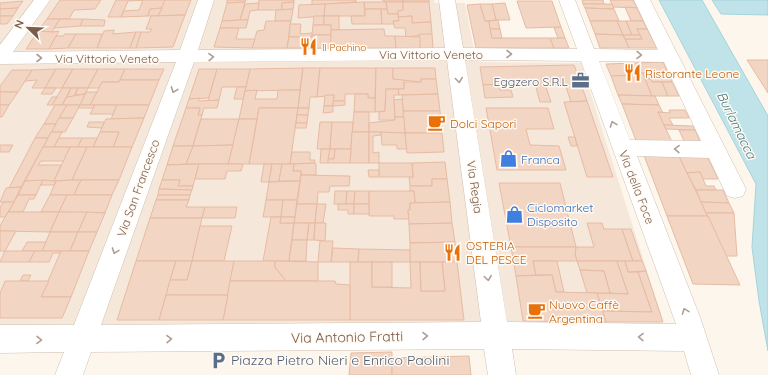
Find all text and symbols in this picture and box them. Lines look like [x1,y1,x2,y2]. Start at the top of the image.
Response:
north arrow [8,8,48,48]
text: N [11,18,27,31]
restaurant icon: Il Pachino [299,37,319,57]
place label: Il Pachino [322,41,366,54]
street label: Via Vittorio Veneto [379,47,483,62]
one-way arrow [506,50,512,58]
street label: Via Vittorio Veneto [55,51,159,66]
one-way arrow [636,51,642,60]
one-way arrow [208,53,214,61]
one-way arrow [36,54,42,62]
restaurant icon: Ristorante Leone [622,63,642,83]
place label: Ristorante Leone [645,66,740,81]
office icon: Eggzero S.R.L [571,71,591,91]
place label: Eggzero S.R.L [494,74,569,89]
one-way arrow [454,77,463,83]
one-way arrow [171,86,179,93]
water label: Burlamacca [714,89,761,162]
cafe icon: Dolci Sapori [427,113,447,133]
place label: Dolci Sapori [450,116,516,131]
one-way arrow [610,121,618,128]
street label: Via San Francesco [113,137,163,239]
one-way arrow [674,145,680,153]
street label: Via della Foce [616,148,658,226]
shop icon: Franca [498,149,518,169]
place label: Franca [521,152,560,167]
street label: Via Regia [464,160,486,214]
place label: Ciclomarket Disposito [527,200,593,229]
shop icon: Ciclomarket Disposito [504,204,524,224]
place label: OSTERIA DEL PESCE [466,238,527,267]
restaurant icon: OSTERIA DEL PESCE [443,242,463,262]
one-way arrow [111,247,119,254]
one-way arrow [483,275,492,281]
place label: Nuovo Caffè Argentina [549,297,619,326]
cafe icon: Nuovo Caffè Argentina [526,301,546,321]
one-way arrow [681,308,689,315]
street label: Via Antonio Fratti [291,327,403,347]
one-way arrow [422,332,428,340]
one-way arrow [638,333,644,341]
one-way arrow [36,335,42,344]
one-way arrow [166,335,172,343]
parking icon: Piazza Pietro Nieri e Enrico Paolini [208,350,228,370]
place label: Piazza Pietro Nieri e Enrico Paolini [231,351,449,369]

